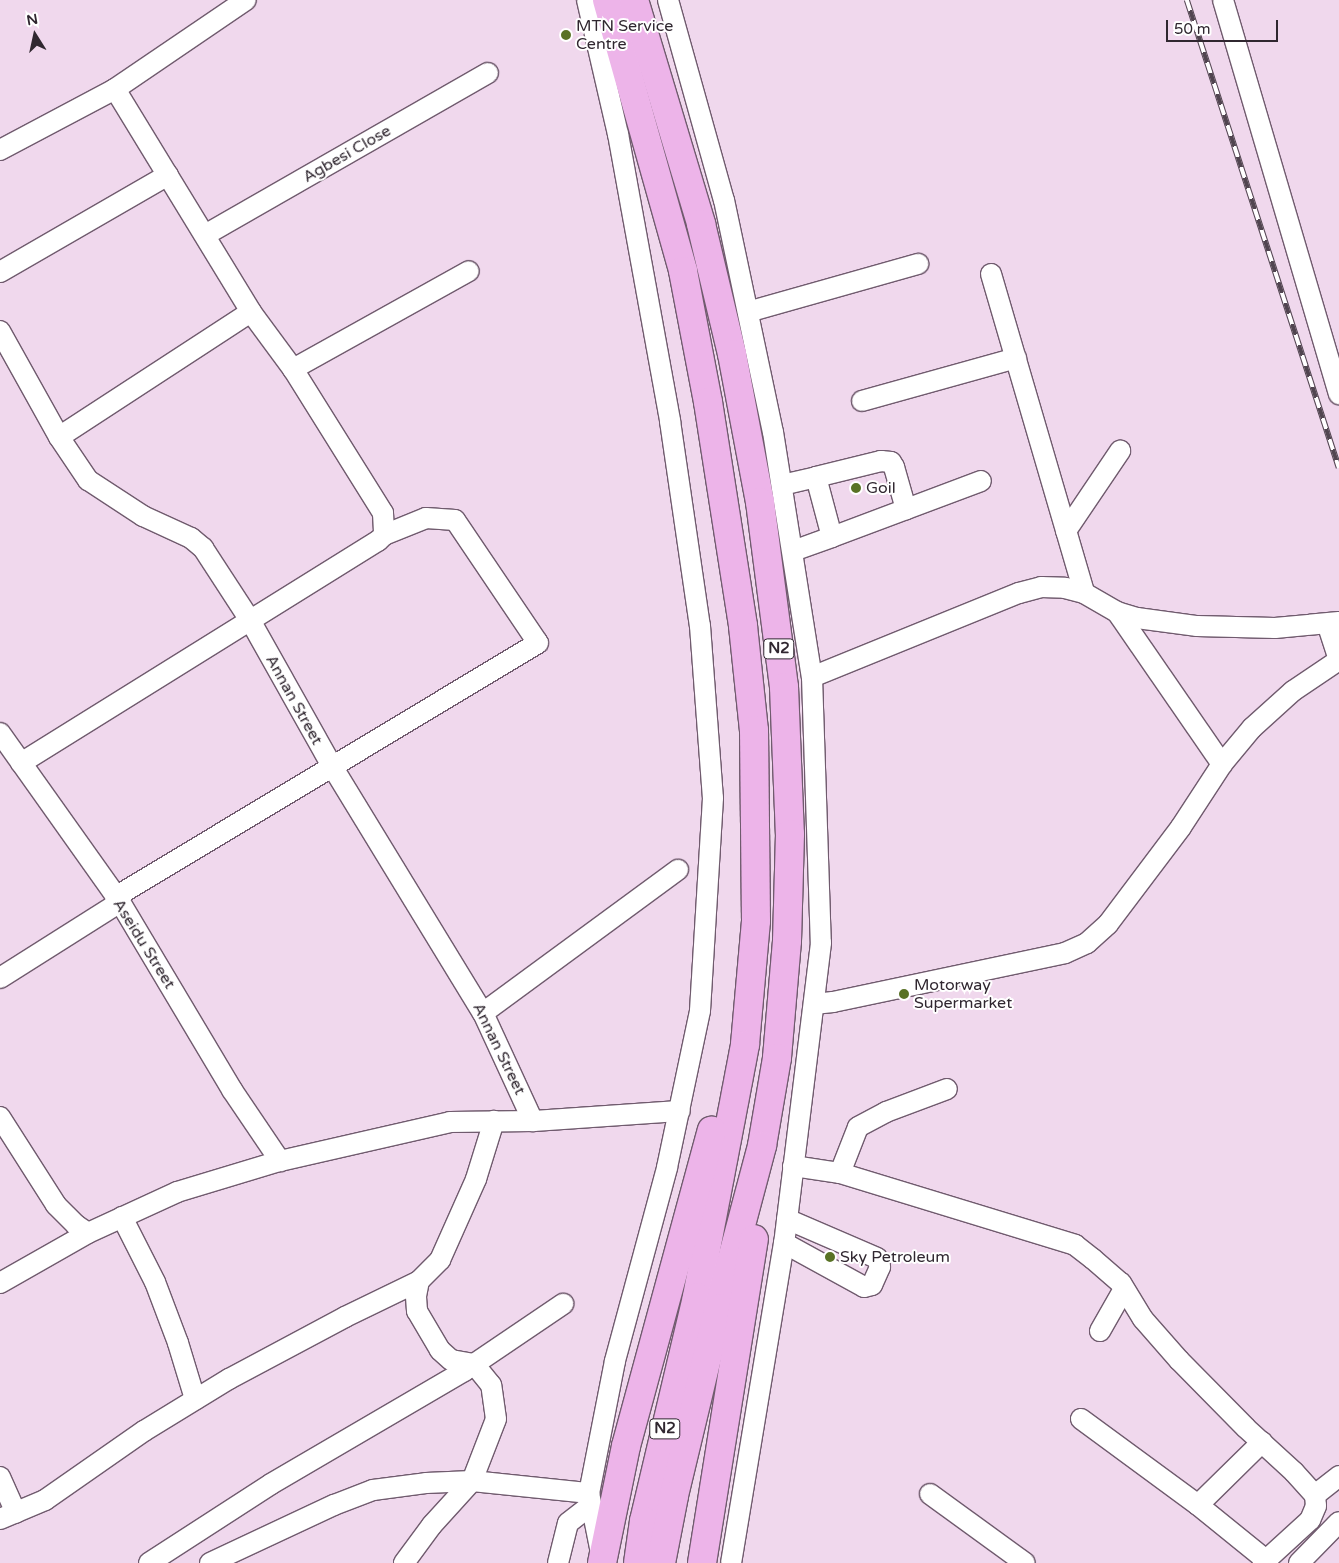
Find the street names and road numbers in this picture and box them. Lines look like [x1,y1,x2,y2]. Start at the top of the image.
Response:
street label: Agbesi Close [300,121,394,187]
road number: N2 [763,636,795,662]
street label: Annan Street [261,652,327,748]
street label: Aseidu Street [109,895,179,993]
street label: Annan Street [468,1000,530,1098]
road number: N2 [649,1416,681,1442]

